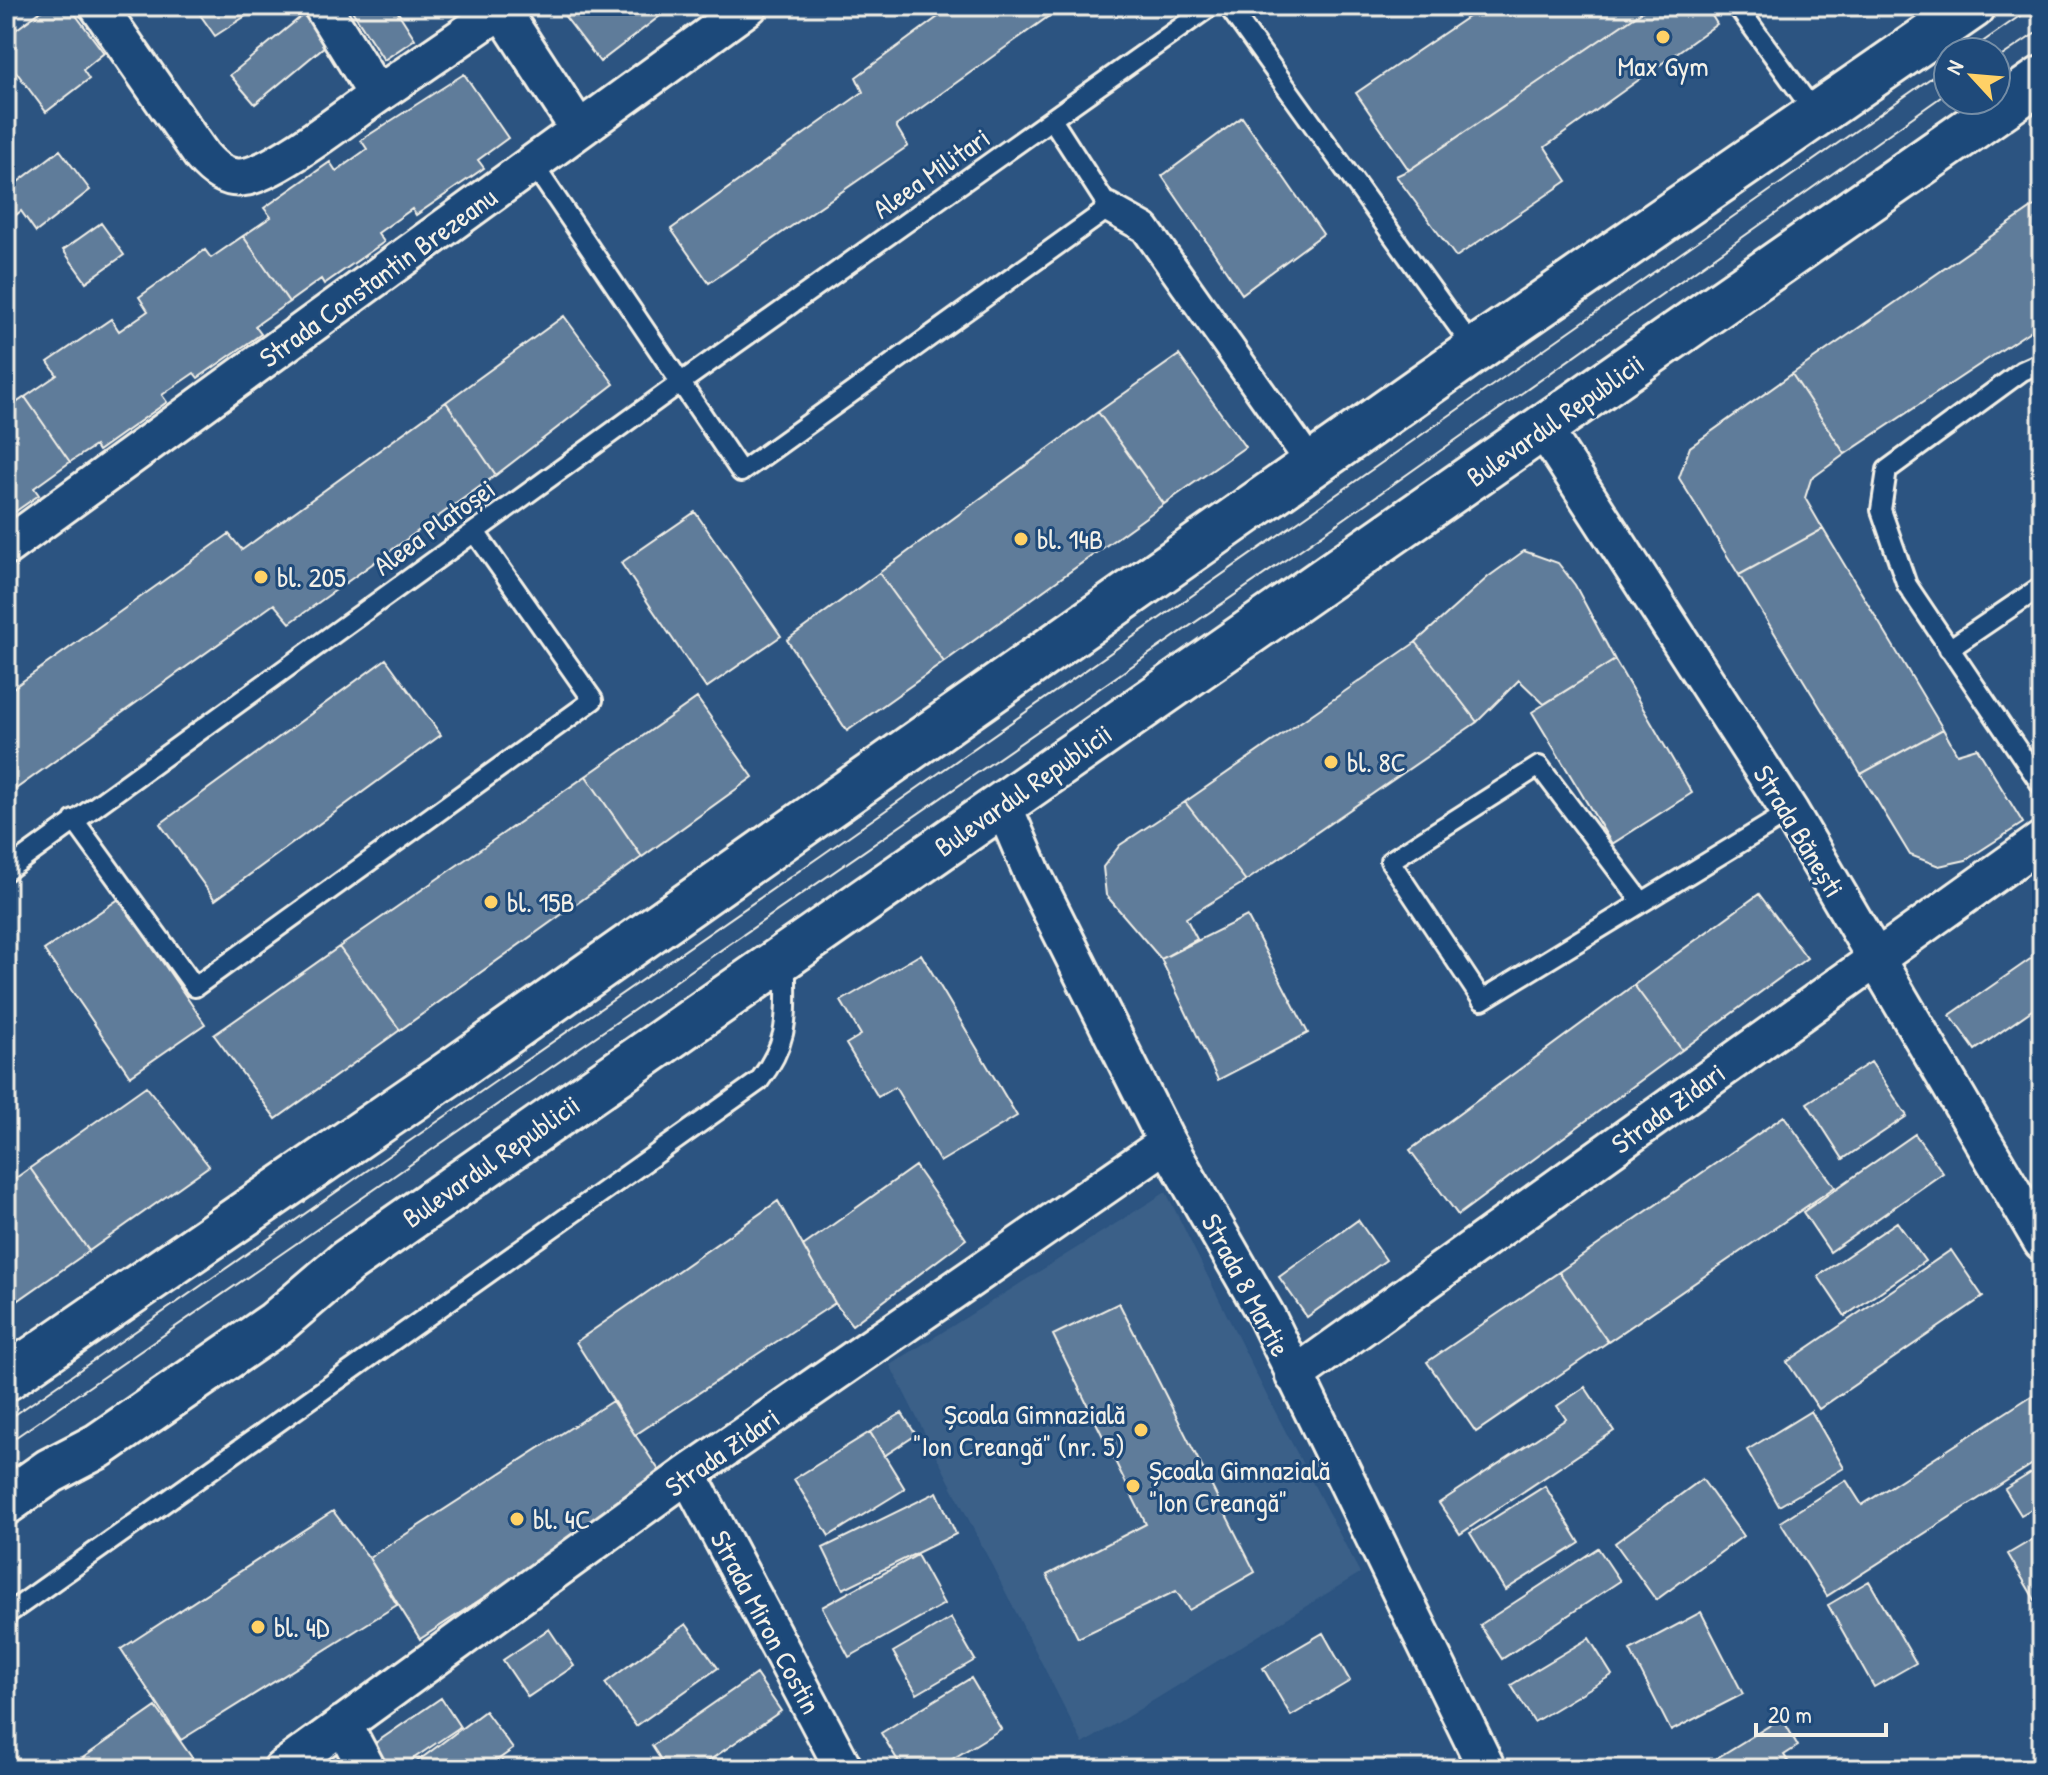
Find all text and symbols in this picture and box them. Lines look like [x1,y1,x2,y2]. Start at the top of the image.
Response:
marker: Max Gym [1654,28,1672,46]
north arrow [1932,36,2012,116]
place label: Max Gym [1618,47,1708,85]
text: N [1938,55,1970,79]
street label: Aleea Militari [865,119,997,227]
street label: Strada Constantin Brezeanu [252,178,504,376]
street label: Bulevardul Republicii [1459,345,1651,495]
street label: Aleea Platoșei [365,470,503,584]
place label: bl. 14B [1037,520,1103,558]
marker: bl. 14B [1012,530,1030,548]
place label: bl. 205 [277,558,346,596]
marker: bl. 205 [252,568,270,586]
street label: Bulevardul Republicii [927,715,1119,865]
place label: bl. 8C [1347,743,1406,781]
marker: bl. 8C [1322,753,1340,771]
street label: Strada Bănești [1745,758,1853,904]
place label: bl. 15B [507,883,575,921]
marker: bl. 15B [482,893,500,911]
street label: Strada Zidari [1603,1054,1733,1162]
street label: Bulevardul Republicii [395,1086,587,1236]
street label: Strada 8 Martie [1192,1207,1300,1363]
place label: Școala Gimnazială "Ion Creangă" (nr. 5) [913,1395,1125,1465]
street label: Strada Zidari [657,1399,787,1505]
marker: Școala Gimnazială "Ion Creangă" (nr. 5) [1132,1421,1150,1439]
place label: Școala Gimnazială "Ion Creangă" [1149,1451,1330,1521]
marker: Școala Gimnazială "Ion Creangă" [1124,1477,1142,1495]
place label: bl. 4C [533,1500,590,1538]
marker: bl. 4C [508,1510,526,1528]
street label: Strada Miron Costin [702,1524,830,1720]
place label: bl. 4D [274,1608,330,1646]
marker: bl. 4D [249,1618,267,1636]
scale bar [1756,1687,1886,1737]
text: 20 m [1768,1698,1812,1730]

